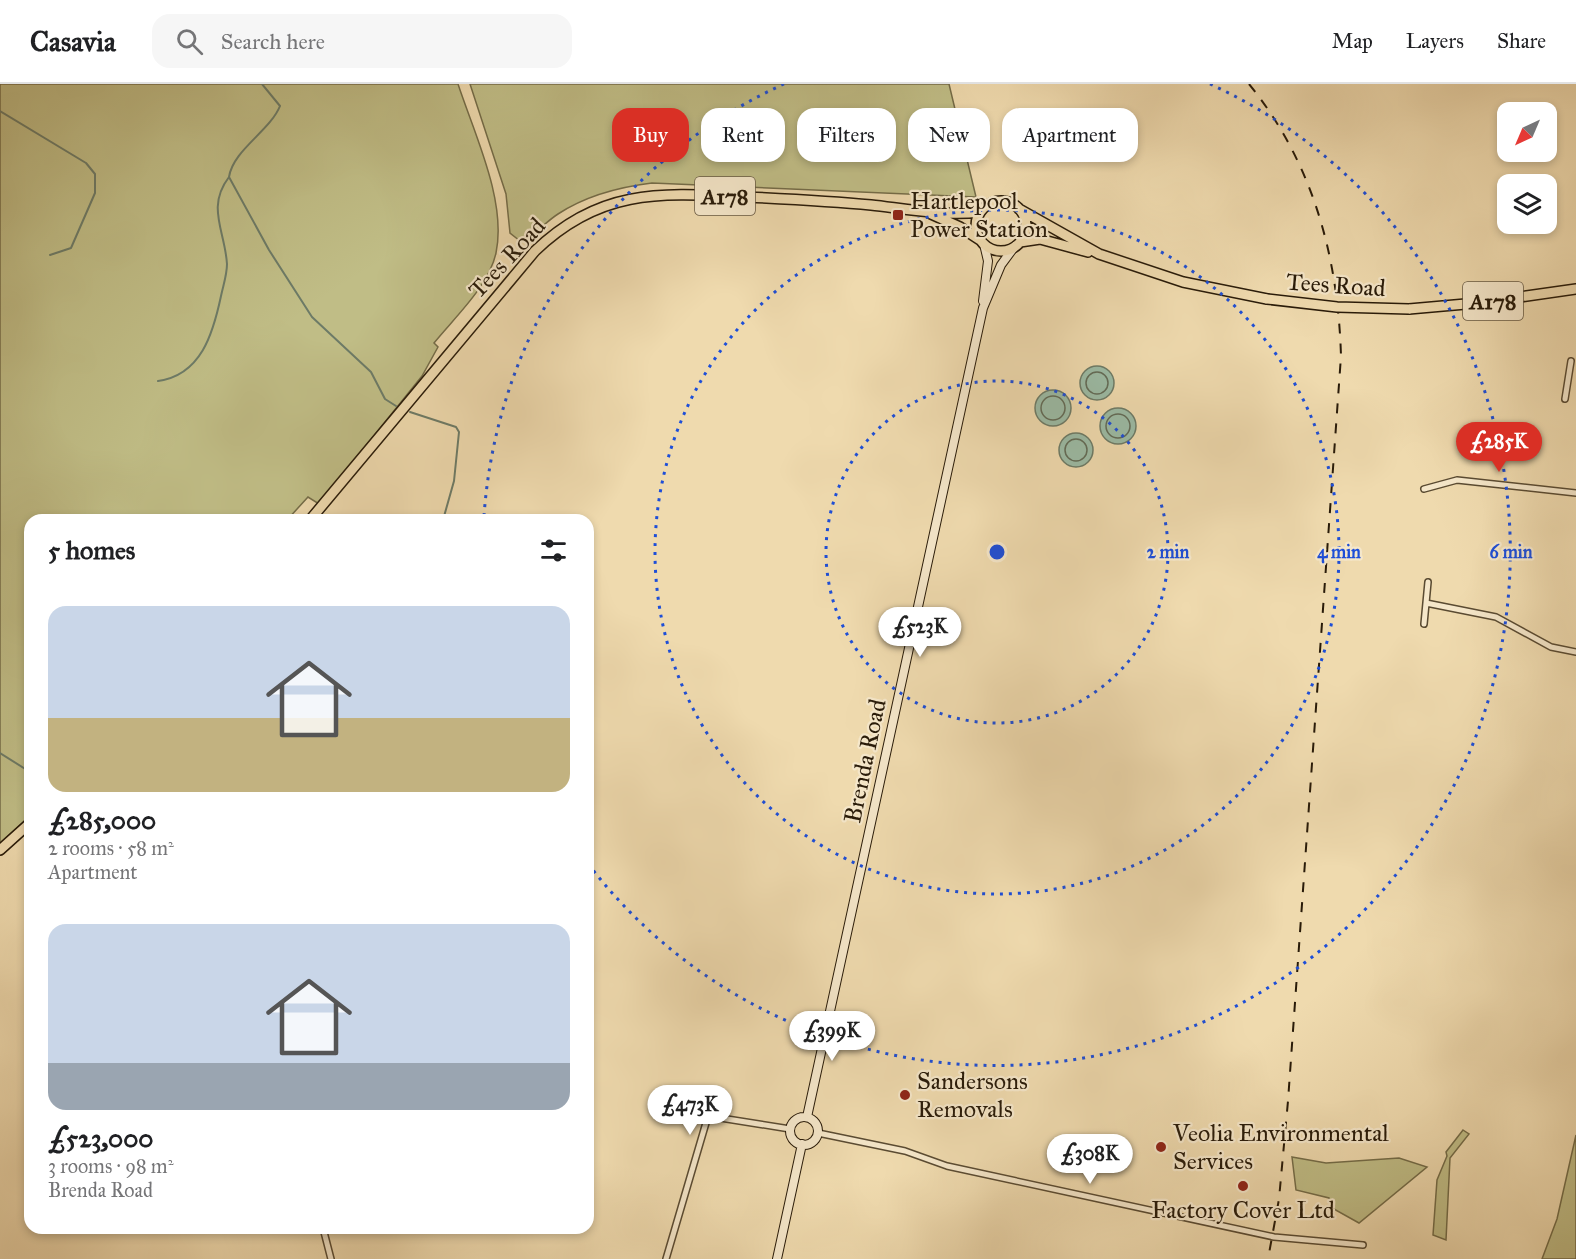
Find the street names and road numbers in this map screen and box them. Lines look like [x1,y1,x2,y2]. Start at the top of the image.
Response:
road number: A178 [695,177,755,215]
street label: Tees Road [462,211,552,305]
street label: Tees Road [1285,267,1387,303]
road number: A178 [1463,282,1523,320]
street label: Brenda Road [837,696,893,826]

